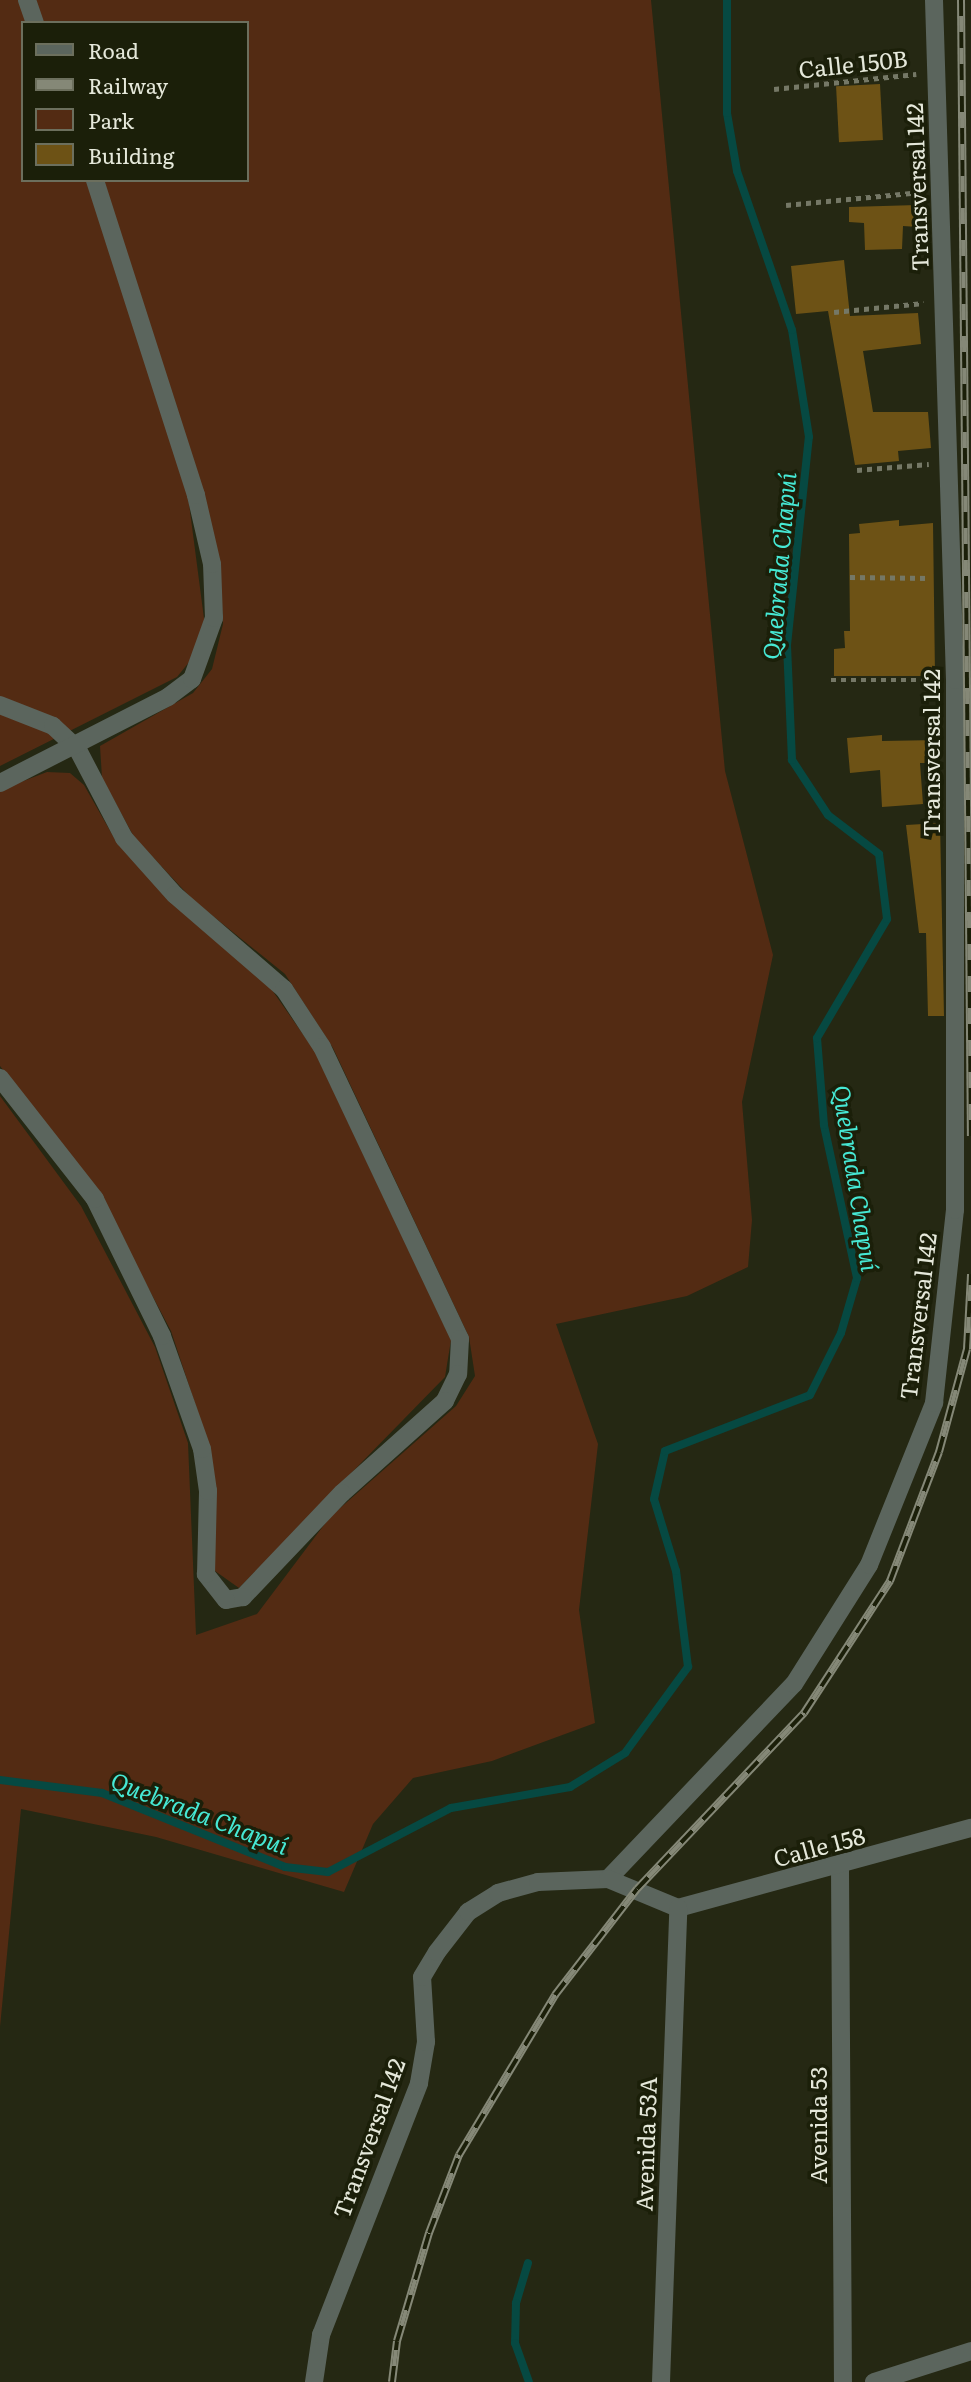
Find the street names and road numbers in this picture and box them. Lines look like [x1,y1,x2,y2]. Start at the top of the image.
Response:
street label: Calle 150B [797,44,909,82]
street label: Transversal 142 [899,103,933,271]
street label: Transversal 142 [916,669,944,837]
street label: Transversal 142 [893,1231,941,1401]
street label: Calle 158 [770,1821,868,1871]
street label: Transversal 142 [326,2054,410,2222]
street label: Avenida 53 [803,2066,831,2184]
street label: Avenida 53A [629,2076,661,2212]

